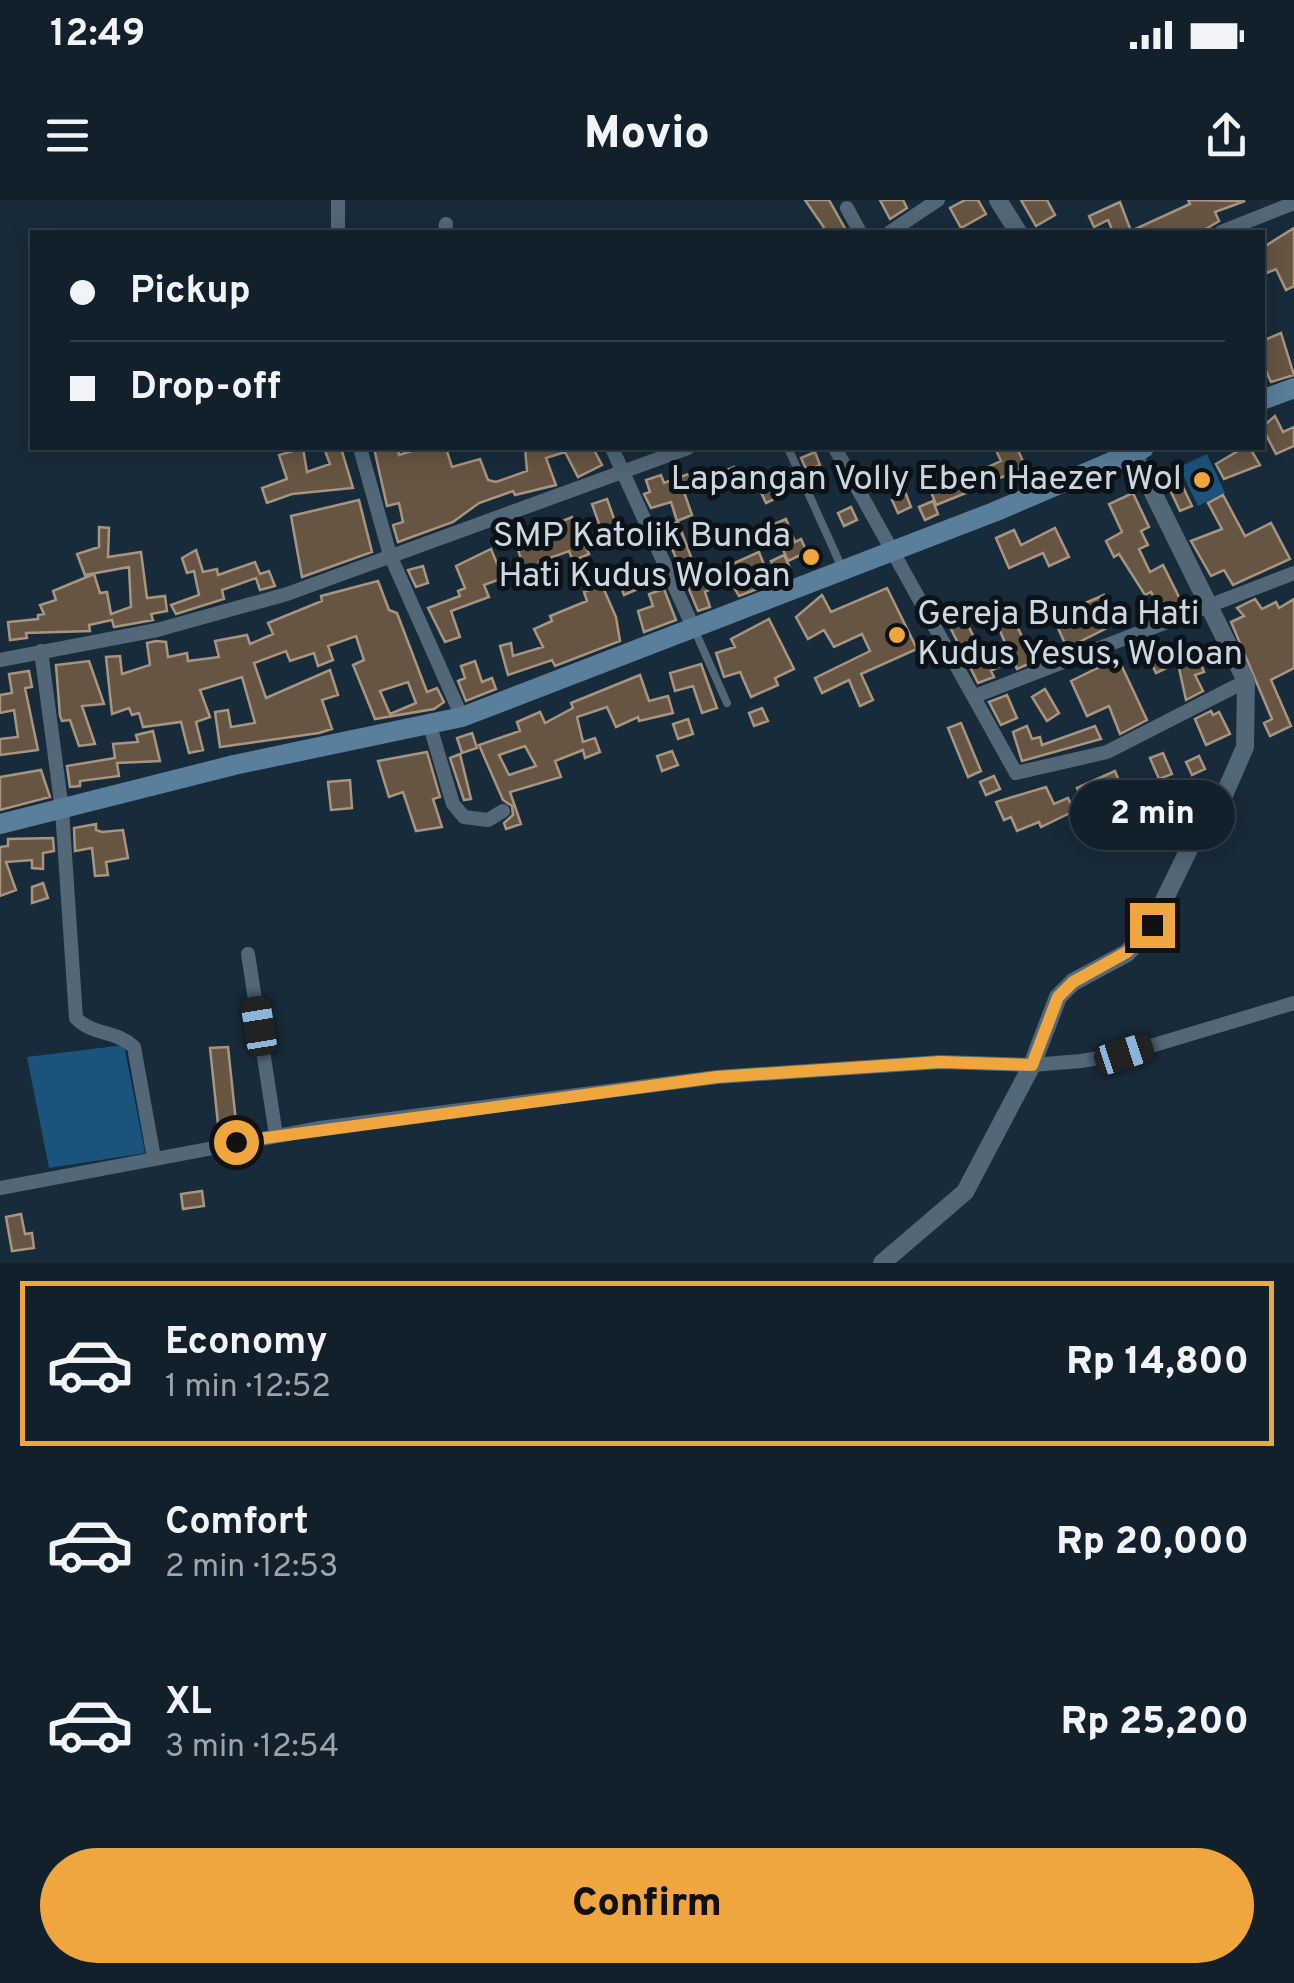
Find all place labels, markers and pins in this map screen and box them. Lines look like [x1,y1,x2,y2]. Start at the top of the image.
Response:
place label: Lapangan Volly Eben Haezer Wol [671,458,1182,502]
marker: Lapangan Volly Eben Haezer Wol [1191,469,1213,491]
place label: SMP Katolik Bunda Hati Kudus Woloan [493,515,791,599]
marker: SMP Katolik Bunda Hati Kudus Woloan [800,546,822,568]
place label: Gereja Bunda Hati Kudus Yesus, Woloan [917,593,1243,677]
marker: Gereja Bunda Hati Kudus Yesus, Woloan [886,624,908,646]

